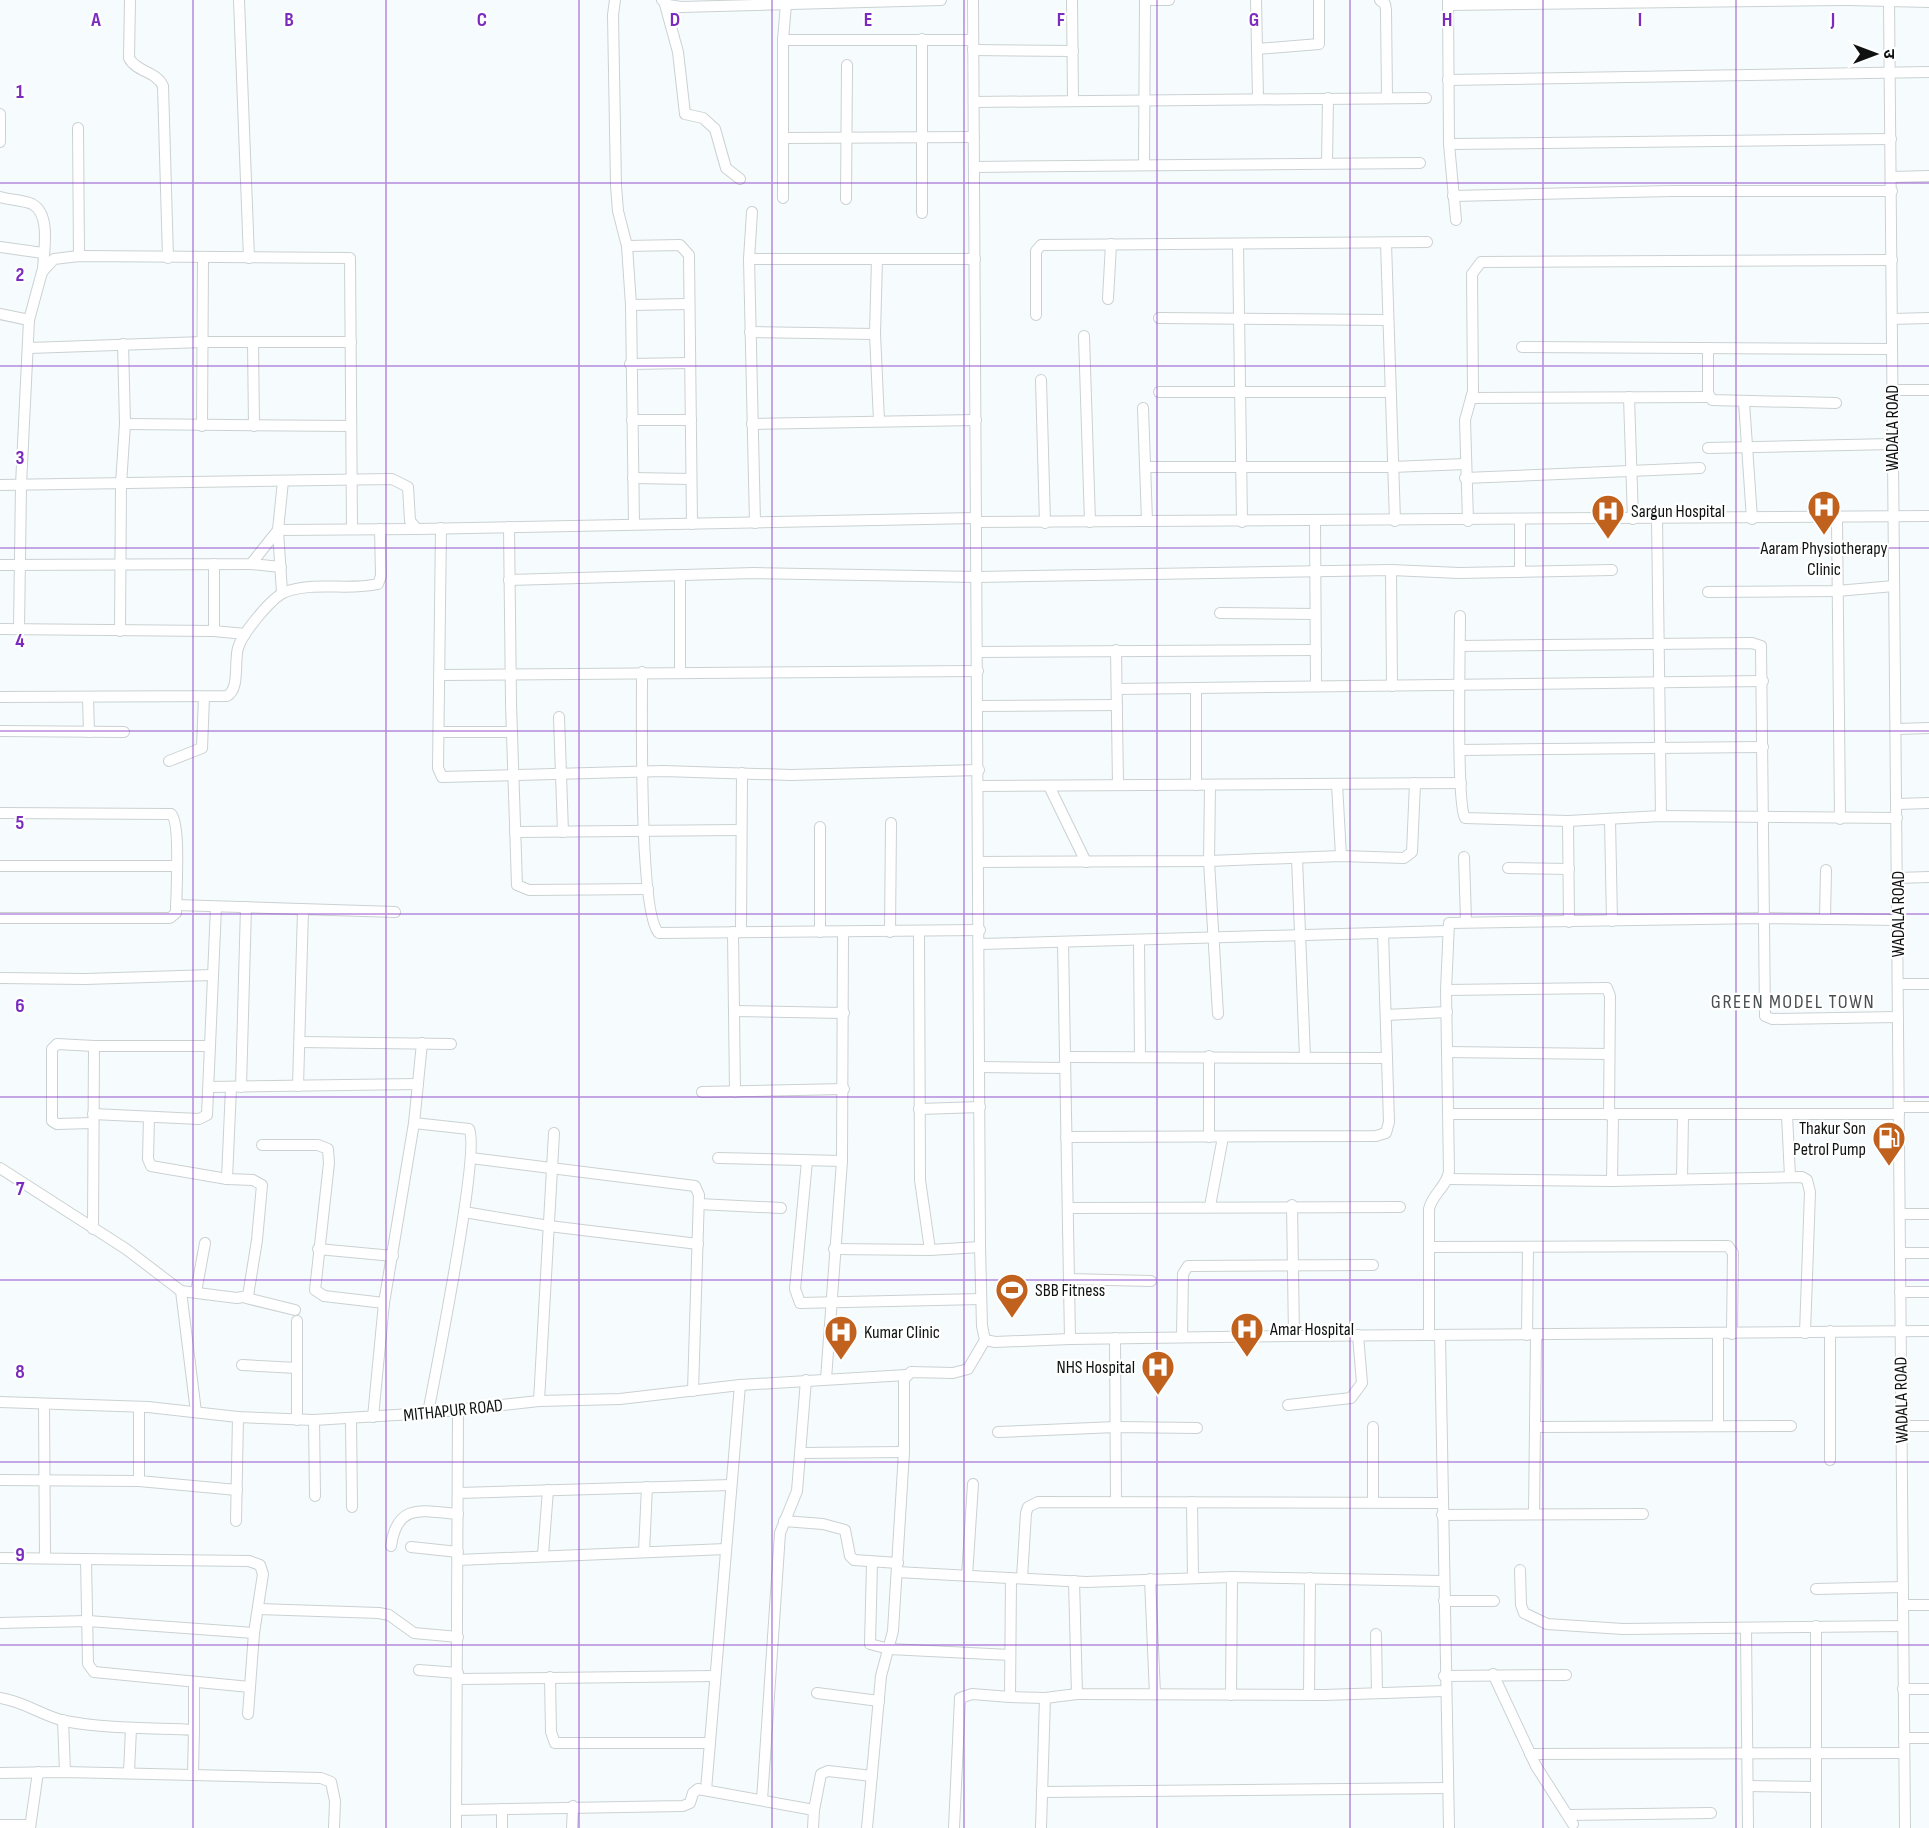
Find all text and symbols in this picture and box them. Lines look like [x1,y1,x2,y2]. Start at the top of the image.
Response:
text: A [90,8,101,32]
text: B [284,8,294,32]
text: C [477,8,487,32]
text: D [670,8,680,32]
text: E [864,8,872,32]
text: F [1057,8,1065,32]
text: G [1249,8,1259,32]
text: H [1442,8,1452,32]
text: I [1638,8,1642,32]
text: J [1830,8,1835,32]
north arrow [1845,24,1905,84]
text: उ [1879,49,1898,59]
text: 1 [16,80,24,104]
text: 2 [16,263,24,287]
street label: WADALA ROAD [1882,385,1903,471]
text: 3 [16,446,25,470]
hospital icon: Aaram Physiotherapy Clinic [1806,489,1842,536]
hospital icon: Sargun Hospital [1590,493,1626,540]
place label: Sargun Hospital [1631,501,1725,522]
place label: Aaram Physiotherapy Clinic [1759,538,1888,580]
text: 4 [15,629,25,653]
text: 5 [16,811,25,835]
street label: WADALA ROAD [1888,871,1909,957]
district label: GREEN MODEL TOWN [1711,990,1875,1014]
text: 6 [15,994,25,1018]
place label: Thakur Son Petrol Pump [1793,1118,1866,1160]
fuel station icon: Thakur Son Petrol Pump [1871,1120,1907,1167]
text: 7 [16,1177,25,1201]
sports icon: SBB Fitness [994,1272,1030,1319]
place label: SBB Fitness [1035,1280,1105,1301]
hospital icon: Amar Hospital [1229,1311,1265,1358]
hospital icon: Kumar Clinic [823,1314,859,1361]
place label: Amar Hospital [1269,1319,1354,1340]
place label: Kumar Clinic [864,1322,940,1343]
hospital icon: NHS Hospital [1140,1349,1176,1396]
place label: NHS Hospital [1057,1357,1135,1378]
street label: WADALA ROAD [1890,1357,1913,1443]
text: 8 [15,1360,25,1384]
street label: MITHAPUR ROAD [402,1395,504,1426]
text: 9 [15,1543,25,1567]

